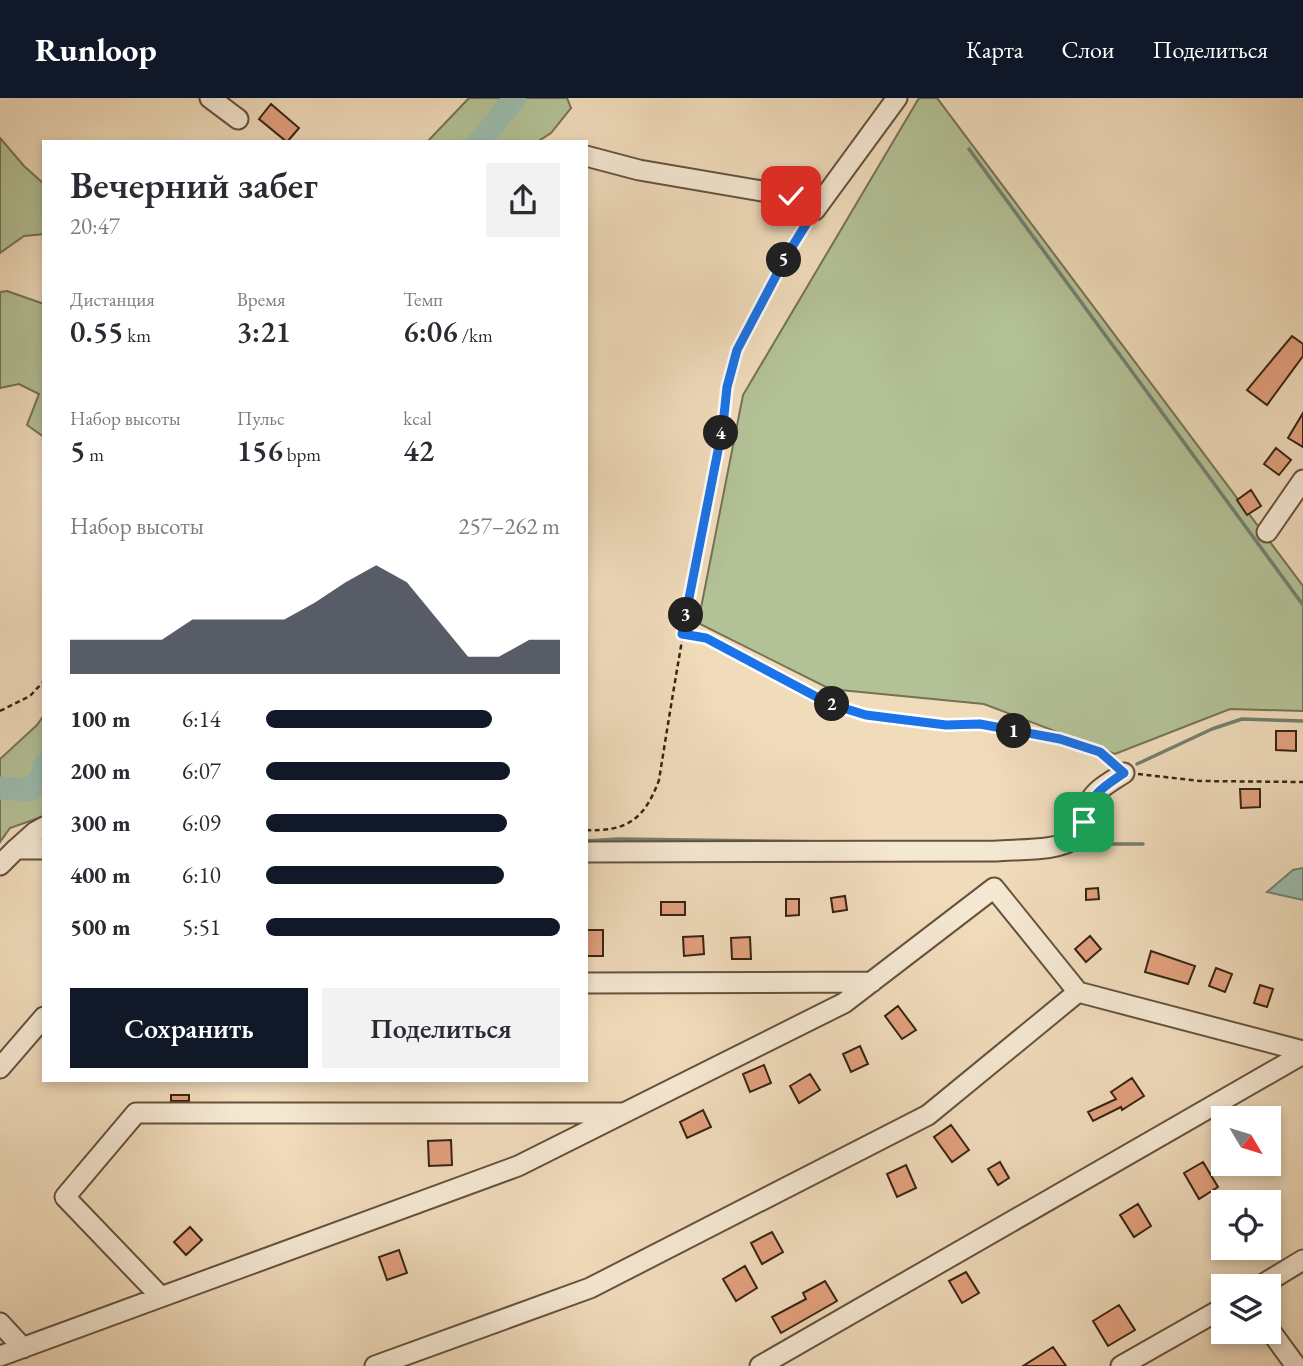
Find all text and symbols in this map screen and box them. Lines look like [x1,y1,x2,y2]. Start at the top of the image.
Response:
text: Runloop [35,28,157,71]
text: Карта [966,34,1023,65]
text: Слои [1061,34,1115,65]
text: Поделиться [1153,34,1268,65]
text: Вечерний забег [70,160,318,209]
button: share [486,163,560,237]
pin [761,166,821,226]
icon: check [772,177,810,215]
text: 20:47 [70,211,120,241]
pin: 5 [766,242,802,278]
text: 5 [778,247,789,272]
text: Дистанция [70,287,155,312]
text: Время [237,287,285,312]
text: Темп [403,287,443,312]
text: 0.55 [70,312,123,351]
text: 3:21 [237,312,291,351]
text: 6:06 [403,312,458,351]
text: km [123,323,151,348]
text: /km [458,323,493,348]
text: Набор высоты [70,406,181,431]
text: Пульс [237,406,285,431]
text: kcal [403,406,432,431]
pin: 4 [704,416,738,450]
text: 4 [715,420,726,445]
text: 5 [70,431,85,470]
text: 156 [237,431,283,470]
text: 42 [403,431,434,470]
text: m [85,442,104,467]
text: bpm [283,442,321,467]
text: Набор высоты [70,511,204,541]
text: 257–262 m [459,511,560,541]
pin: 3 [668,598,704,632]
text: 3 [680,602,691,627]
pin: 2 [814,686,850,722]
text: 2 [826,691,837,716]
text: 100 m [70,704,131,734]
text: 6:14 [182,704,221,734]
pin: 1 [996,714,1032,748]
text: 1 [1008,718,1019,743]
text: 200 m [70,756,131,786]
text: 6:07 [182,756,221,786]
pin [1054,792,1114,852]
icon: arrive [1065,803,1103,841]
text: 300 m [70,808,131,838]
text: 6:09 [182,808,221,838]
text: 400 m [70,860,131,890]
text: 6:10 [182,860,221,890]
text: 500 m [70,912,131,942]
text: 5:51 [182,912,221,942]
button: Сохранить [70,988,308,1068]
button: Поделиться [322,988,560,1068]
north arrow [1211,1106,1281,1176]
map controls [1211,1106,1281,1344]
button: locate [1211,1190,1281,1260]
button: layers [1211,1274,1281,1344]

